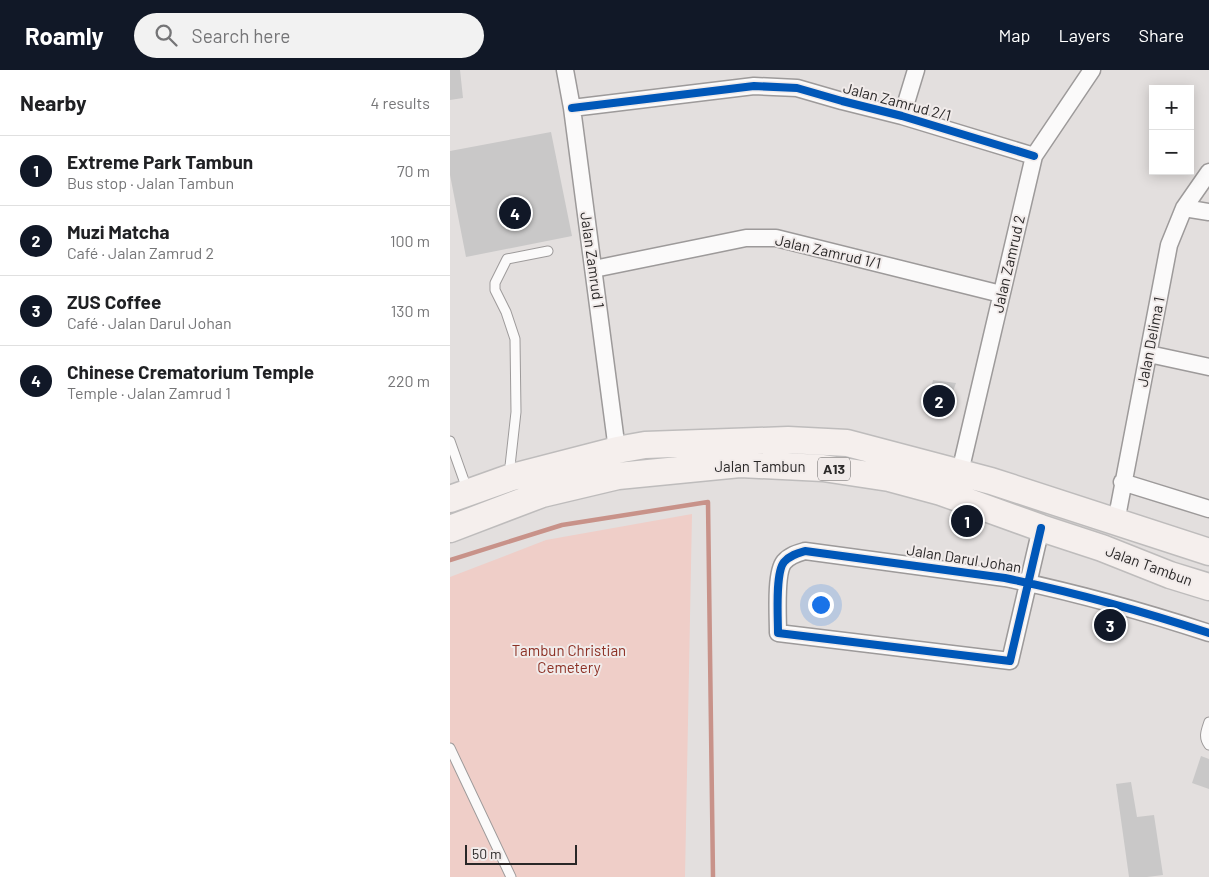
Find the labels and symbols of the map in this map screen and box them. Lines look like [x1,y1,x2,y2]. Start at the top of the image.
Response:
street label: Jalan Zamrud 2/1 [841,78,953,124]
pin: 4 [499,194,531,232]
street label: Jalan Zamrud 1 [577,211,609,309]
street label: Jalan Zamrud 2 [988,213,1028,314]
street label: Jalan Zamrud 1/1 [774,230,883,272]
street label: Jalan Delima 1 [1132,295,1168,388]
pin: 2 [923,382,955,420]
street label: Jalan Tambun [714,457,806,475]
road number: A13 [818,458,850,480]
pin: 1 [951,502,983,540]
street label: Jalan Darul Johan [905,540,1023,576]
street label: Jalan Tambun [1103,541,1195,589]
your location [808,592,834,618]
pin: 3 [1094,606,1126,644]
park label: Tambun Christian Cemetery [512,641,626,676]
scale bar [465,842,578,865]

